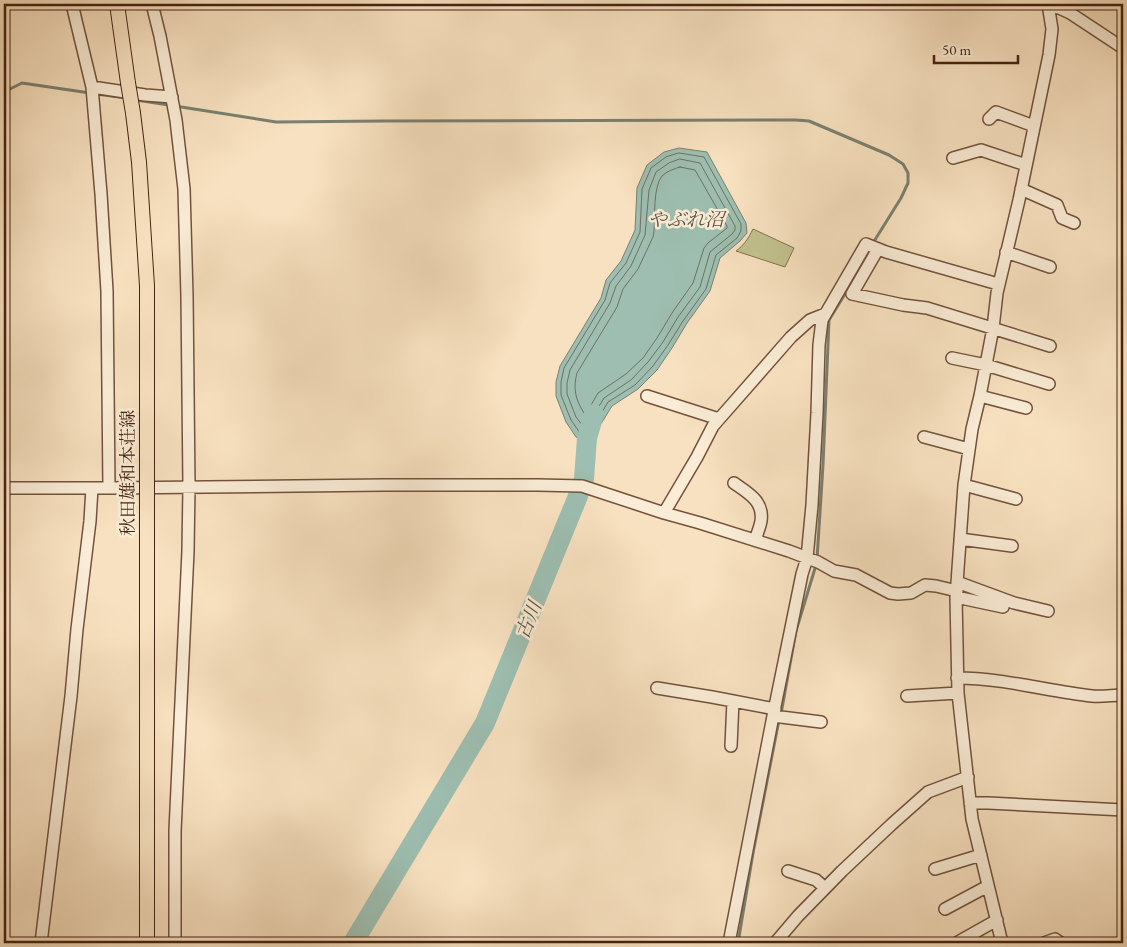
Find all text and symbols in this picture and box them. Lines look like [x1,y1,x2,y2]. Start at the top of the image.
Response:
scale bar [934,32,1018,64]
text: 50 m [942,40,971,59]
water label: やぶれ沼 [648,207,727,232]
street label: 秋田雄和本荘線 [116,410,139,536]
water label: 古川 [510,596,548,642]

